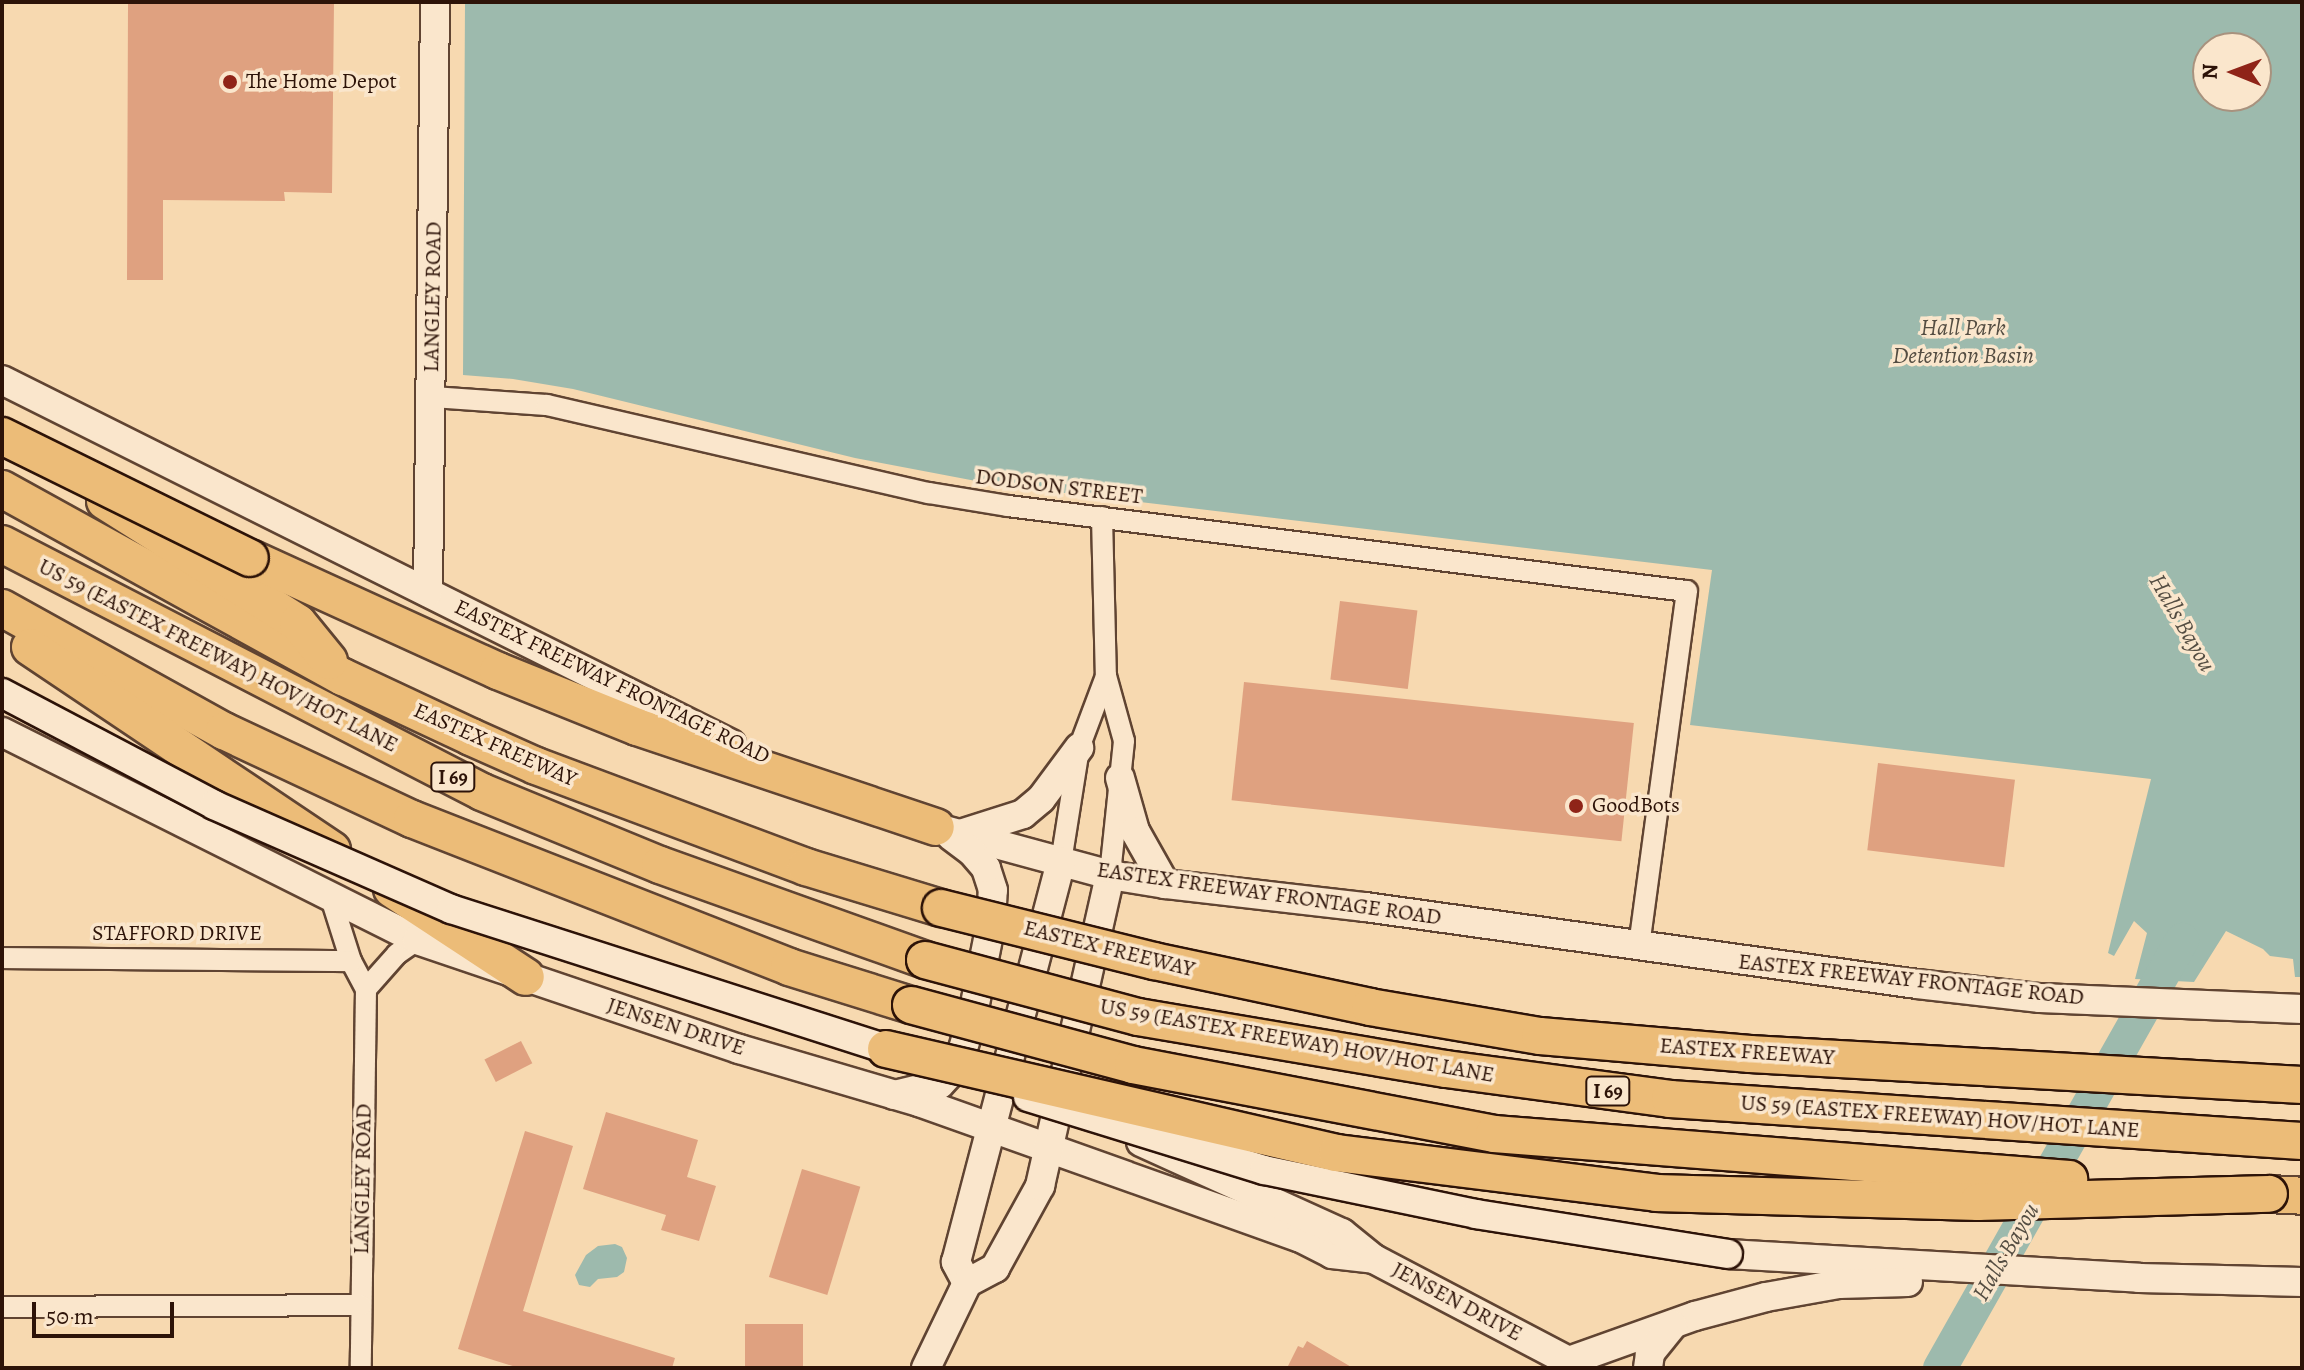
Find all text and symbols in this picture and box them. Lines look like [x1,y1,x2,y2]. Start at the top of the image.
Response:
north arrow [2192,32,2272,112]
text: N [2195,63,2225,80]
place label: The Home Depot [246,69,397,95]
marker: The Home Depot [221,73,239,91]
street label: LANGLEY ROAD [418,221,448,373]
water label: Hall Park Detention Basin [1892,314,2034,370]
street label: DODSON STREET [974,464,1144,510]
street label: US 59 (EASTEX FREEWAY) HOV/HOT LANE [34,553,402,759]
water label: Halls Bayou [2142,569,2222,677]
street label: EASTEX FREEWAY FRONTAGE ROAD [450,594,774,770]
street label: EASTEX FREEWAY [410,697,580,793]
road number: I 69 [429,761,477,793]
place label: GoodBots [1592,793,1680,819]
marker: GoodBots [1567,797,1585,815]
street label: EASTEX FREEWAY FRONTAGE ROAD [1095,857,1443,931]
street label: EASTEX FREEWAY [1021,915,1197,983]
street label: STAFFORD DRIVE [92,921,262,947]
street label: EASTEX FREEWAY FRONTAGE ROAD [1737,949,2085,1011]
street label: JENSEN DRIVE [604,992,748,1062]
street label: US 59 (EASTEX FREEWAY) HOV/HOT LANE [1098,993,1496,1089]
street label: EASTEX FREEWAY [1659,1033,1835,1071]
road number: I 69 [1584,1075,1632,1107]
street label: US 59 (EASTEX FREEWAY) HOV/HOT LANE [1740,1090,2140,1144]
street label: LANGLEY ROAD [348,1103,378,1255]
water label: Halls Bayou [1966,1198,2046,1306]
street label: JENSEN DRIVE [1387,1257,1527,1347]
scale bar [36,1286,178,1336]
text: 50 m [46,1300,94,1332]

